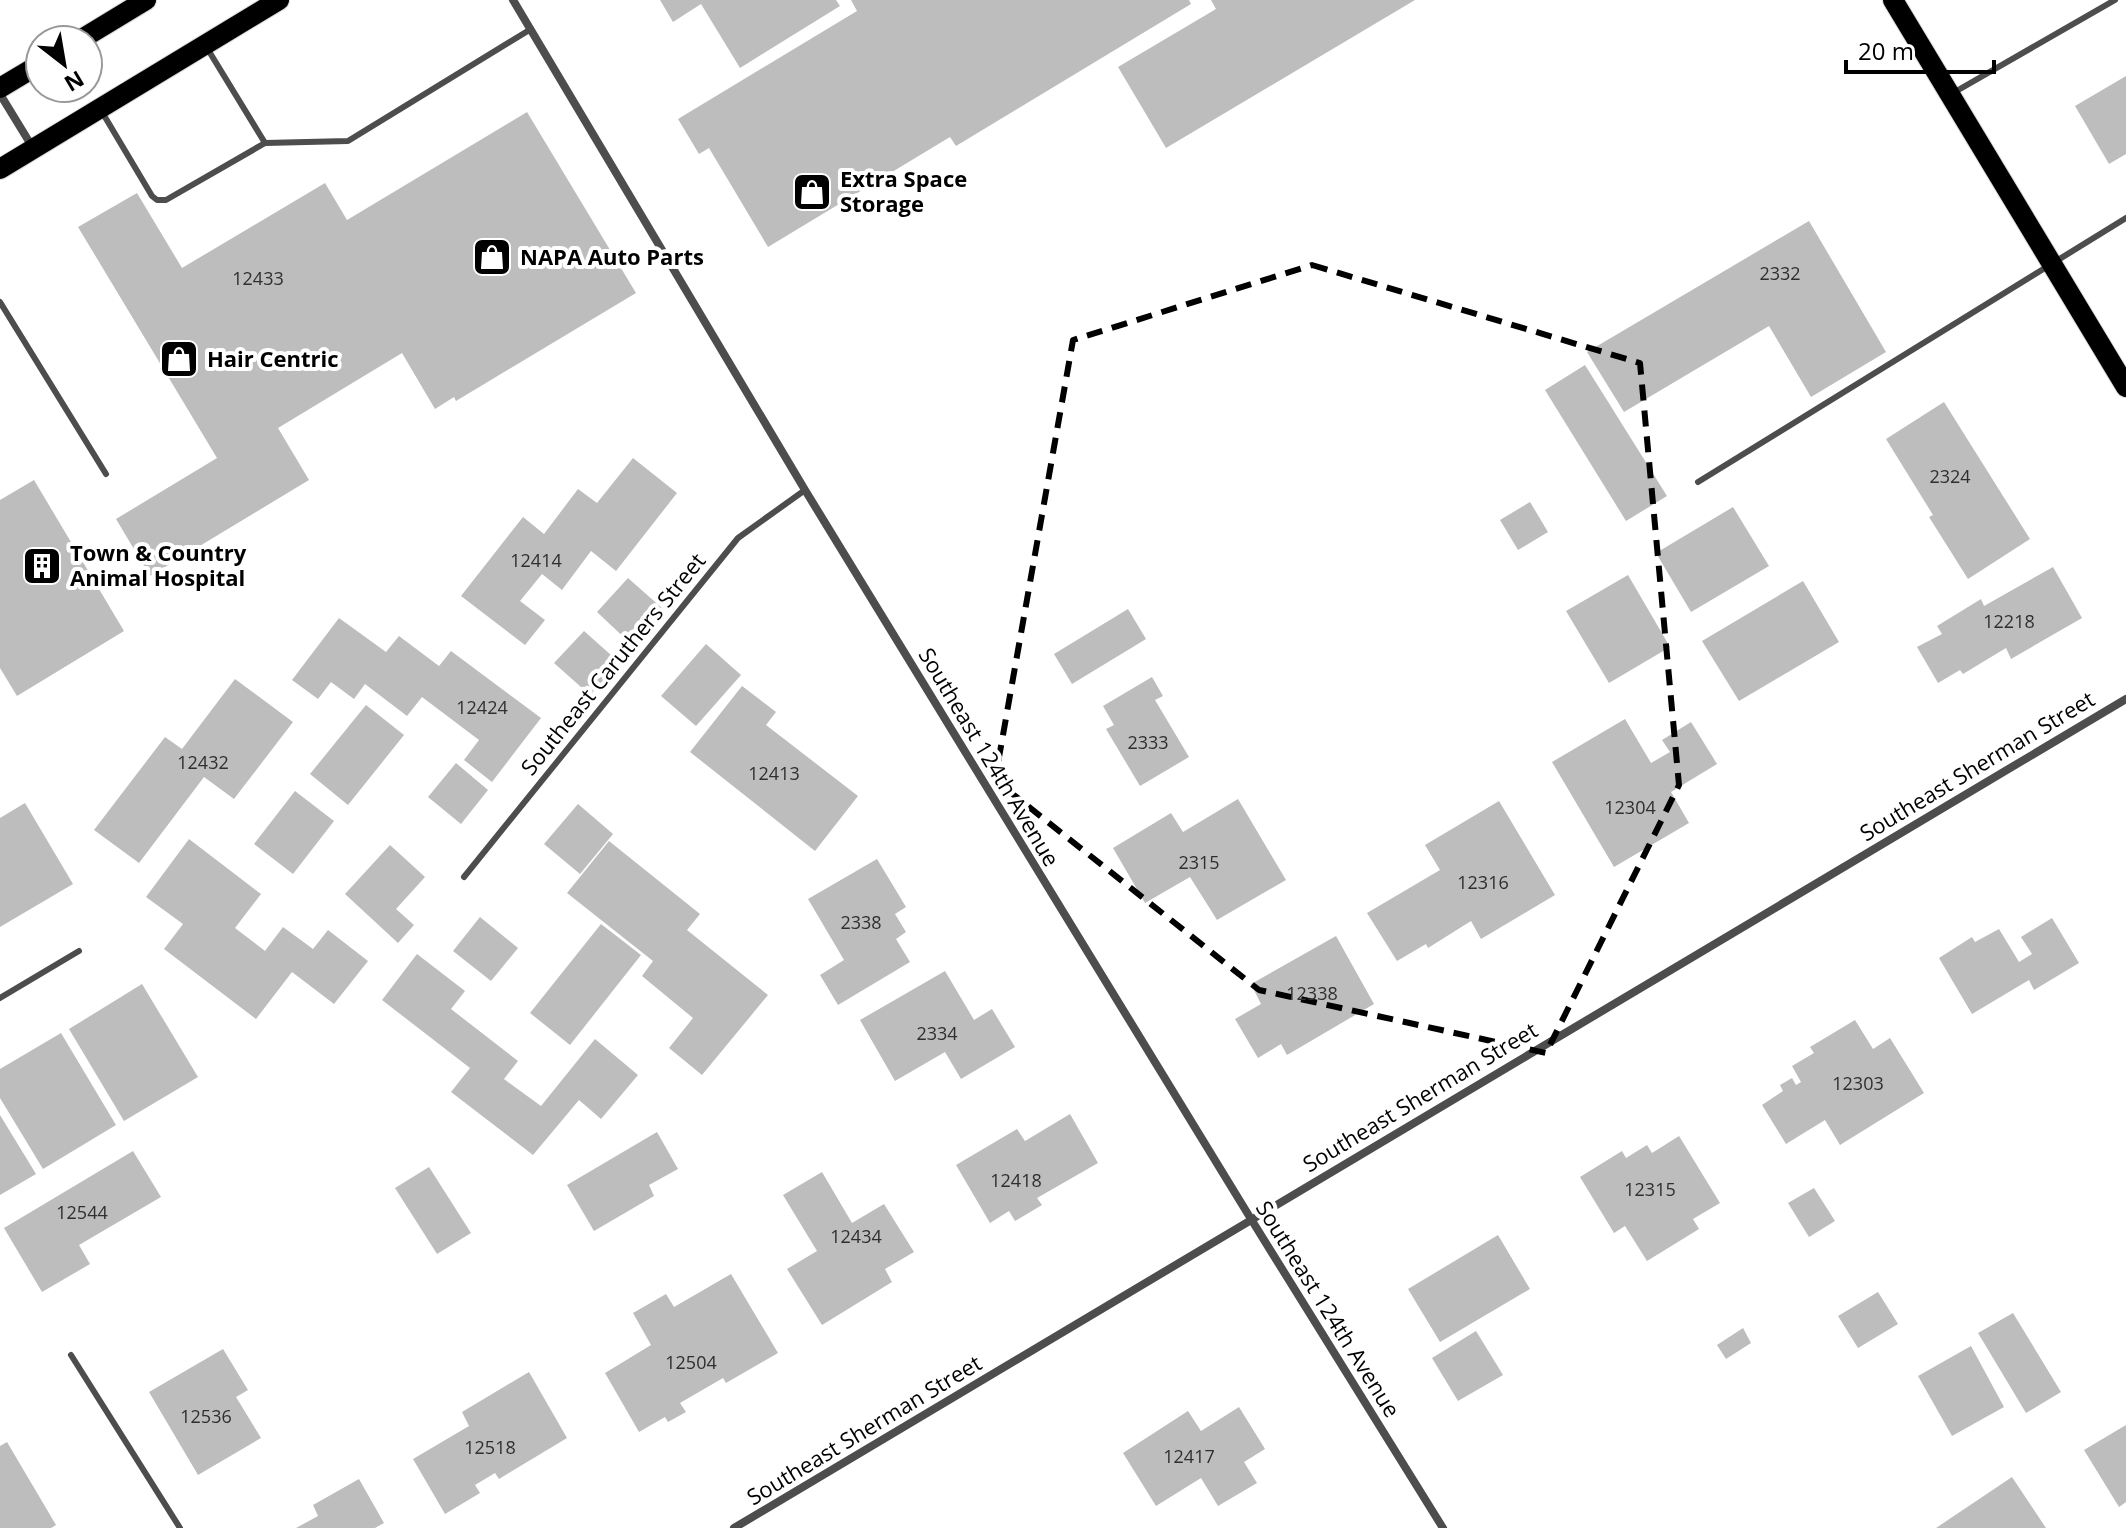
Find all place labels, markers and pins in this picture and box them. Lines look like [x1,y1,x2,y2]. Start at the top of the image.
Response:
place label: Extra Space Storage [840,163,967,218]
shop icon: Extra Space Storage [791,171,833,213]
shop icon: NAPA Auto Parts [471,236,513,278]
place label: NAPA Auto Parts [520,241,704,271]
shop icon: Hair Centric [158,338,200,380]
place label: Hair Centric [207,343,339,373]
place label: Town & Country Animal Hospital [70,537,247,592]
building icon: Town & Country Animal Hospital [21,545,63,587]

